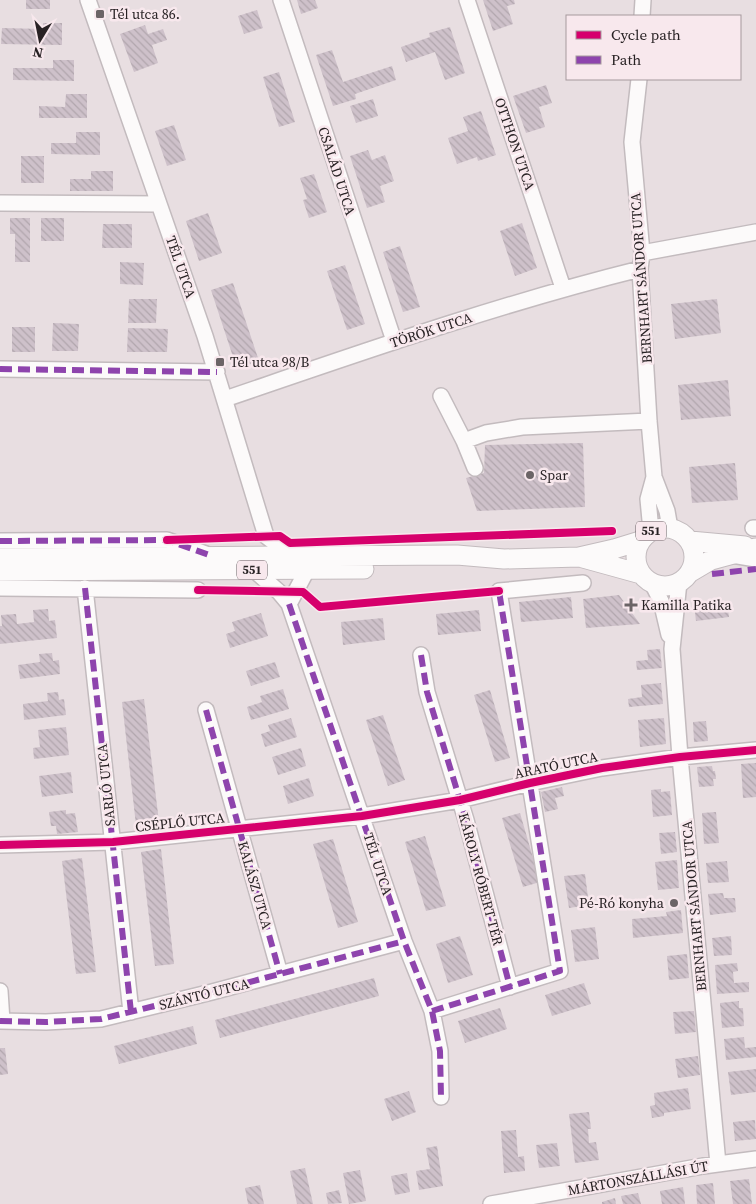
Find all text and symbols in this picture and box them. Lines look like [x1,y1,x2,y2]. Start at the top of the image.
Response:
place label: Tél utca 86. [110,4,180,24]
marker: Tél utca 86. [94,8,106,20]
north arrow [15,15,65,65]
legend [566,15,741,80]
text: Cycle path [611,24,681,45]
text: N [31,42,45,64]
text: Path [611,49,641,70]
street label: OTTHON UTCA [490,95,540,194]
street label: CSALÁD UTCA [313,124,361,219]
street label: BERNHART SÁNDOR UTCA [625,191,657,364]
street label: TÉL UTCA [161,233,201,302]
street label: TÖRÖK UTCA [387,307,475,353]
place label: Tél utca 98/B [230,352,309,372]
marker: Tél utca 98/B [214,356,226,368]
place label: Spar [540,465,568,485]
marker: Spar [524,469,536,481]
road number: 551 [636,522,666,540]
road number: 551 [237,560,267,580]
place label: Kamilla Patika [641,595,732,615]
marker: Kamilla Patika [625,599,637,611]
street label: SARLÓ UTCA [92,742,120,827]
street label: ARATÓ UTCA [512,746,600,784]
street label: CSÉPLŐ UTCA [134,807,227,837]
street label: KÁROLY RÓBERT TÉR [454,810,508,948]
street label: BERNHART SÁNDOR UTCA [677,819,711,992]
street label: TÉL UTCA [358,830,398,899]
street label: KALÁSZ UTCA [233,839,277,932]
place label: Pé-Ró konyha [579,893,665,913]
marker: Pé-Ró konyha [668,897,680,909]
street label: SZÁNTÓ UTCA [157,973,252,1015]
street label: MÁRTONSZÁLLÁSI ÚT [566,1156,710,1200]

